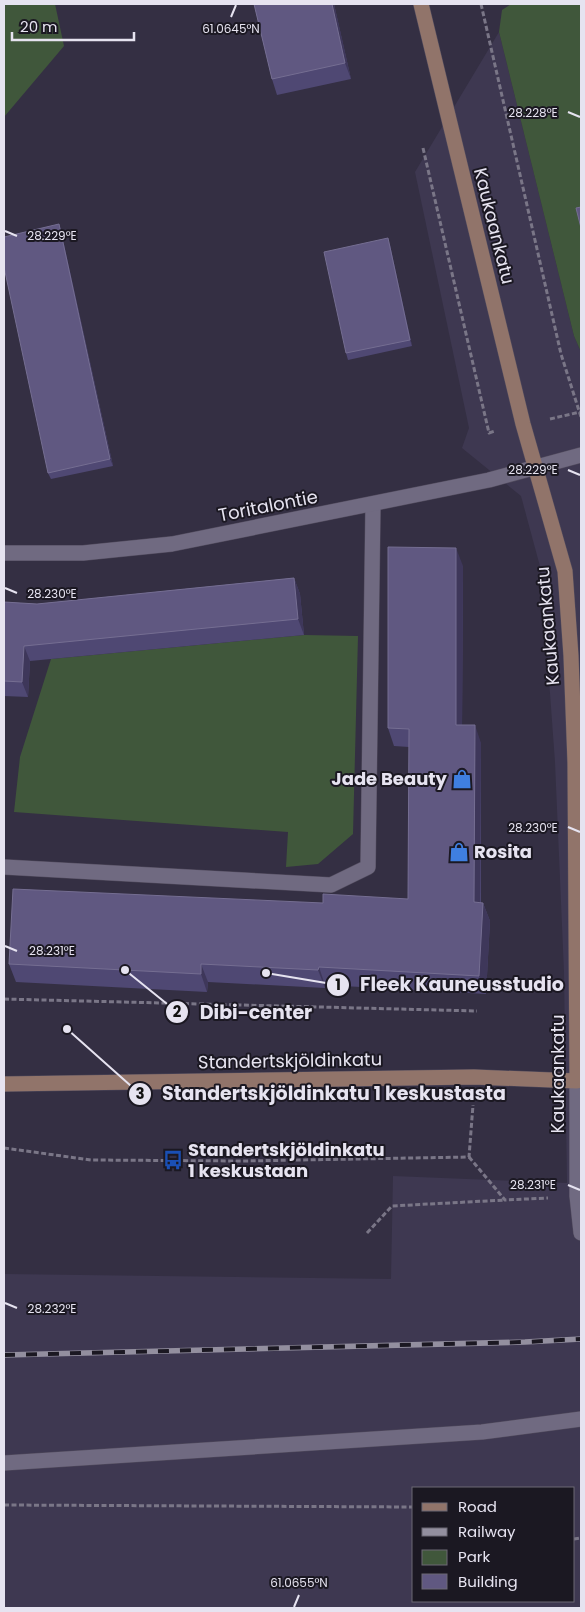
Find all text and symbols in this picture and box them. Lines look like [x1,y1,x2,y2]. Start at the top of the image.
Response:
scale bar [12,10,135,42]
text: 20 m [20,16,58,37]
text: 61.0645°N [202,20,260,37]
text: 28.228°E [508,104,558,121]
street label: Kaukaankatu [468,165,521,287]
text: 28.229°E [27,227,77,244]
text: 28.229°E [508,461,558,478]
street label: Toritalontie [216,484,320,527]
street label: Kaukaankatu [530,566,565,686]
text: 28.230°E [27,585,77,602]
place label: Jade Beauty [331,766,448,791]
shop icon: Jade Beauty [451,768,473,790]
text: 28.230°E [508,819,558,836]
place label: Rosita [474,839,532,864]
shop icon: Rosita [448,841,470,863]
text: 28.231°E [29,942,75,959]
callout: Fleek Kauneusstudio [325,968,574,1002]
text: Fleek Kauneusstudio [360,971,564,998]
text: 1 [335,974,341,995]
callout: Dibi-center [165,995,322,1029]
text: Dibi-center [200,999,312,1026]
text: 2 [173,1001,182,1022]
street label: Kaukaankatu [545,1014,570,1134]
street label: Standertskjöldinkatu [198,1046,382,1075]
callout: Standertskjöldinkatu 1 keskustasta [127,1077,516,1111]
text: Standertskjöldinkatu 1 keskustasta [162,1080,506,1107]
text: 3 [135,1083,145,1104]
place label: Standertskjöldinkatu 1 keskustaan [188,1137,385,1183]
bus stop icon: Standertskjöldinkatu 1 keskustaan [162,1149,184,1171]
text: 28.231°E [510,1176,556,1193]
text: 28.232°E [28,1300,76,1317]
legend [412,1487,575,1602]
text: Road [458,1496,497,1517]
text: Railway [458,1521,516,1542]
text: Park [458,1546,490,1567]
text: Building [458,1571,518,1592]
text: 61.0655°N [270,1574,328,1591]

